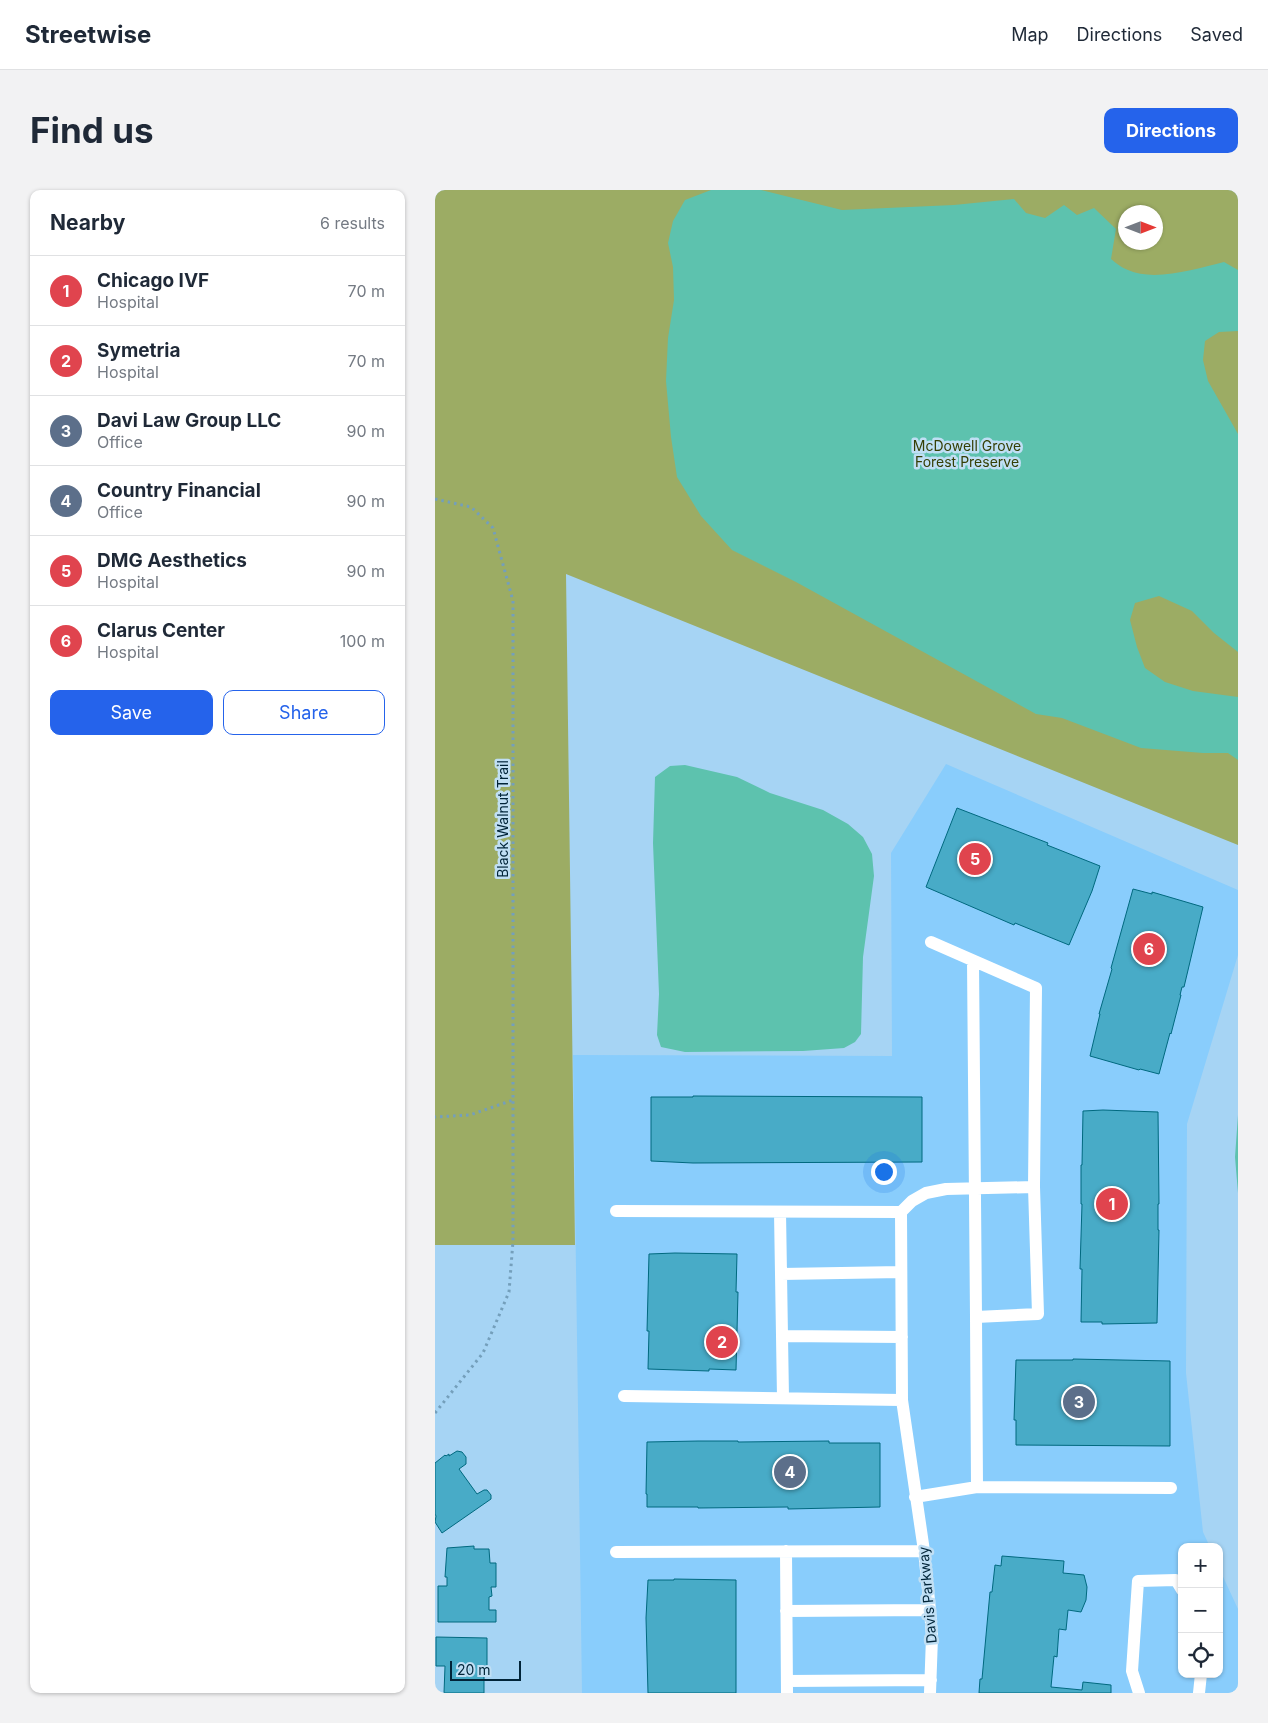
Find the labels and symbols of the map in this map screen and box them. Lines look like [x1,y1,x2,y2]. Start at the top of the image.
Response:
north arrow [1118,205,1163,250]
park label: McDowell Grove Forest Preserve [913,437,1021,470]
street label: Black Walnut Trail [494,760,511,878]
pin: 5 [959,840,991,878]
pin: 6 [1133,930,1165,968]
your location [871,1159,897,1185]
pin: 1 [1096,1185,1128,1223]
pin: 2 [706,1323,738,1361]
pin: 3 [1063,1383,1095,1421]
pin: 4 [774,1453,806,1491]
street label: Davis Parkway [914,1546,940,1644]
scale bar [450,1658,521,1681]

